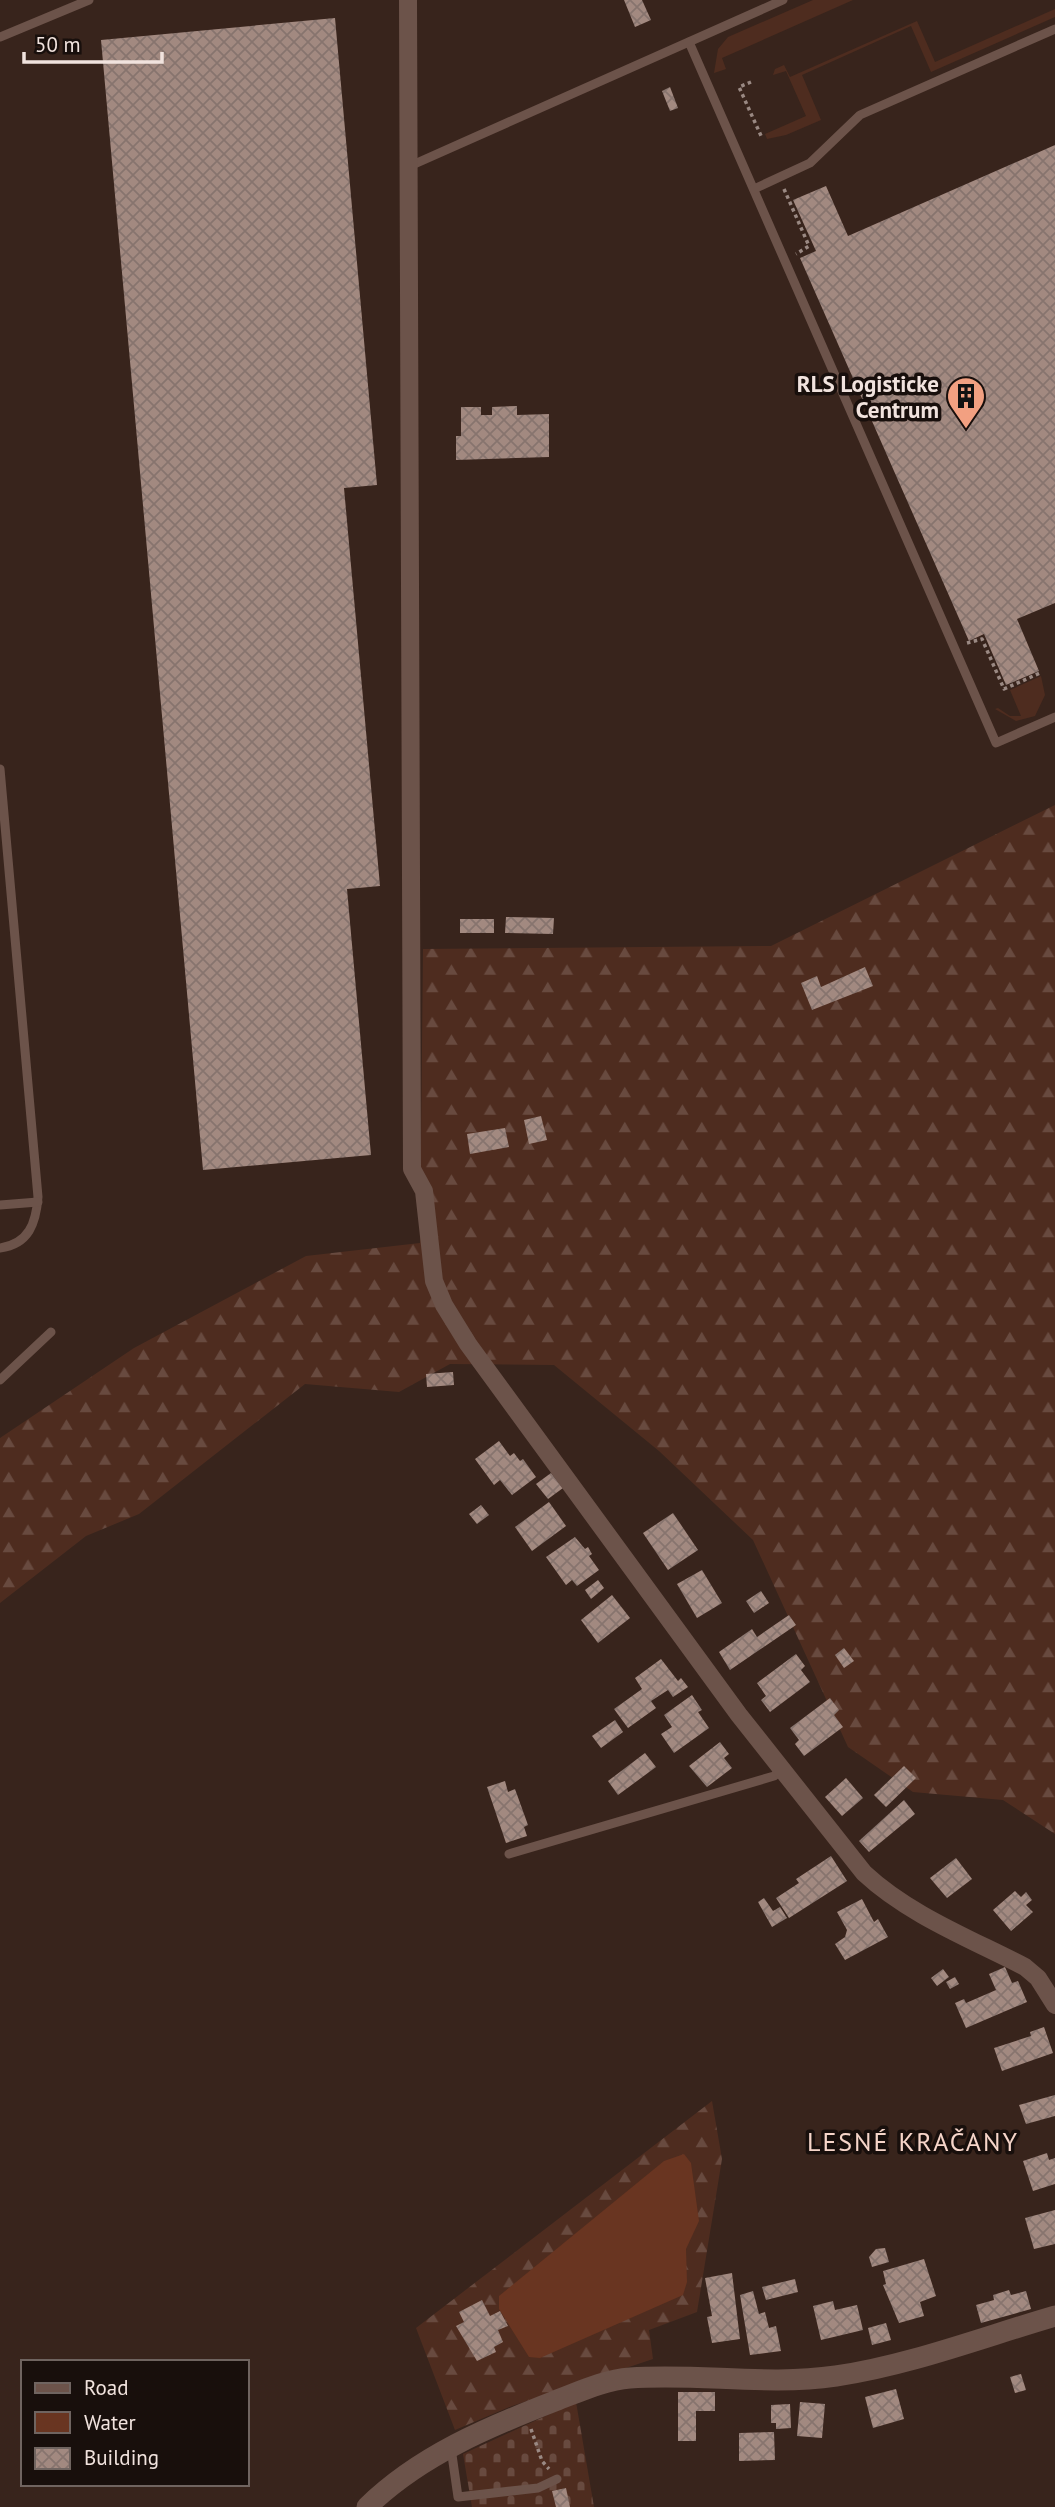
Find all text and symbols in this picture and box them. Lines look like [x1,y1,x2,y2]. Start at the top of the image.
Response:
scale bar [24,21,163,65]
text: 50 m [35,31,81,58]
place label: RLS Logisticke Centrum [797,369,939,424]
building icon: RLS Logisticke Centrum [945,375,987,430]
district label: LESNÉ KRAČANY [807,2125,1019,2158]
legend [21,2360,248,2486]
text: Road [84,2374,128,2401]
text: Water [84,2409,136,2436]
text: Building [84,2444,159,2471]

